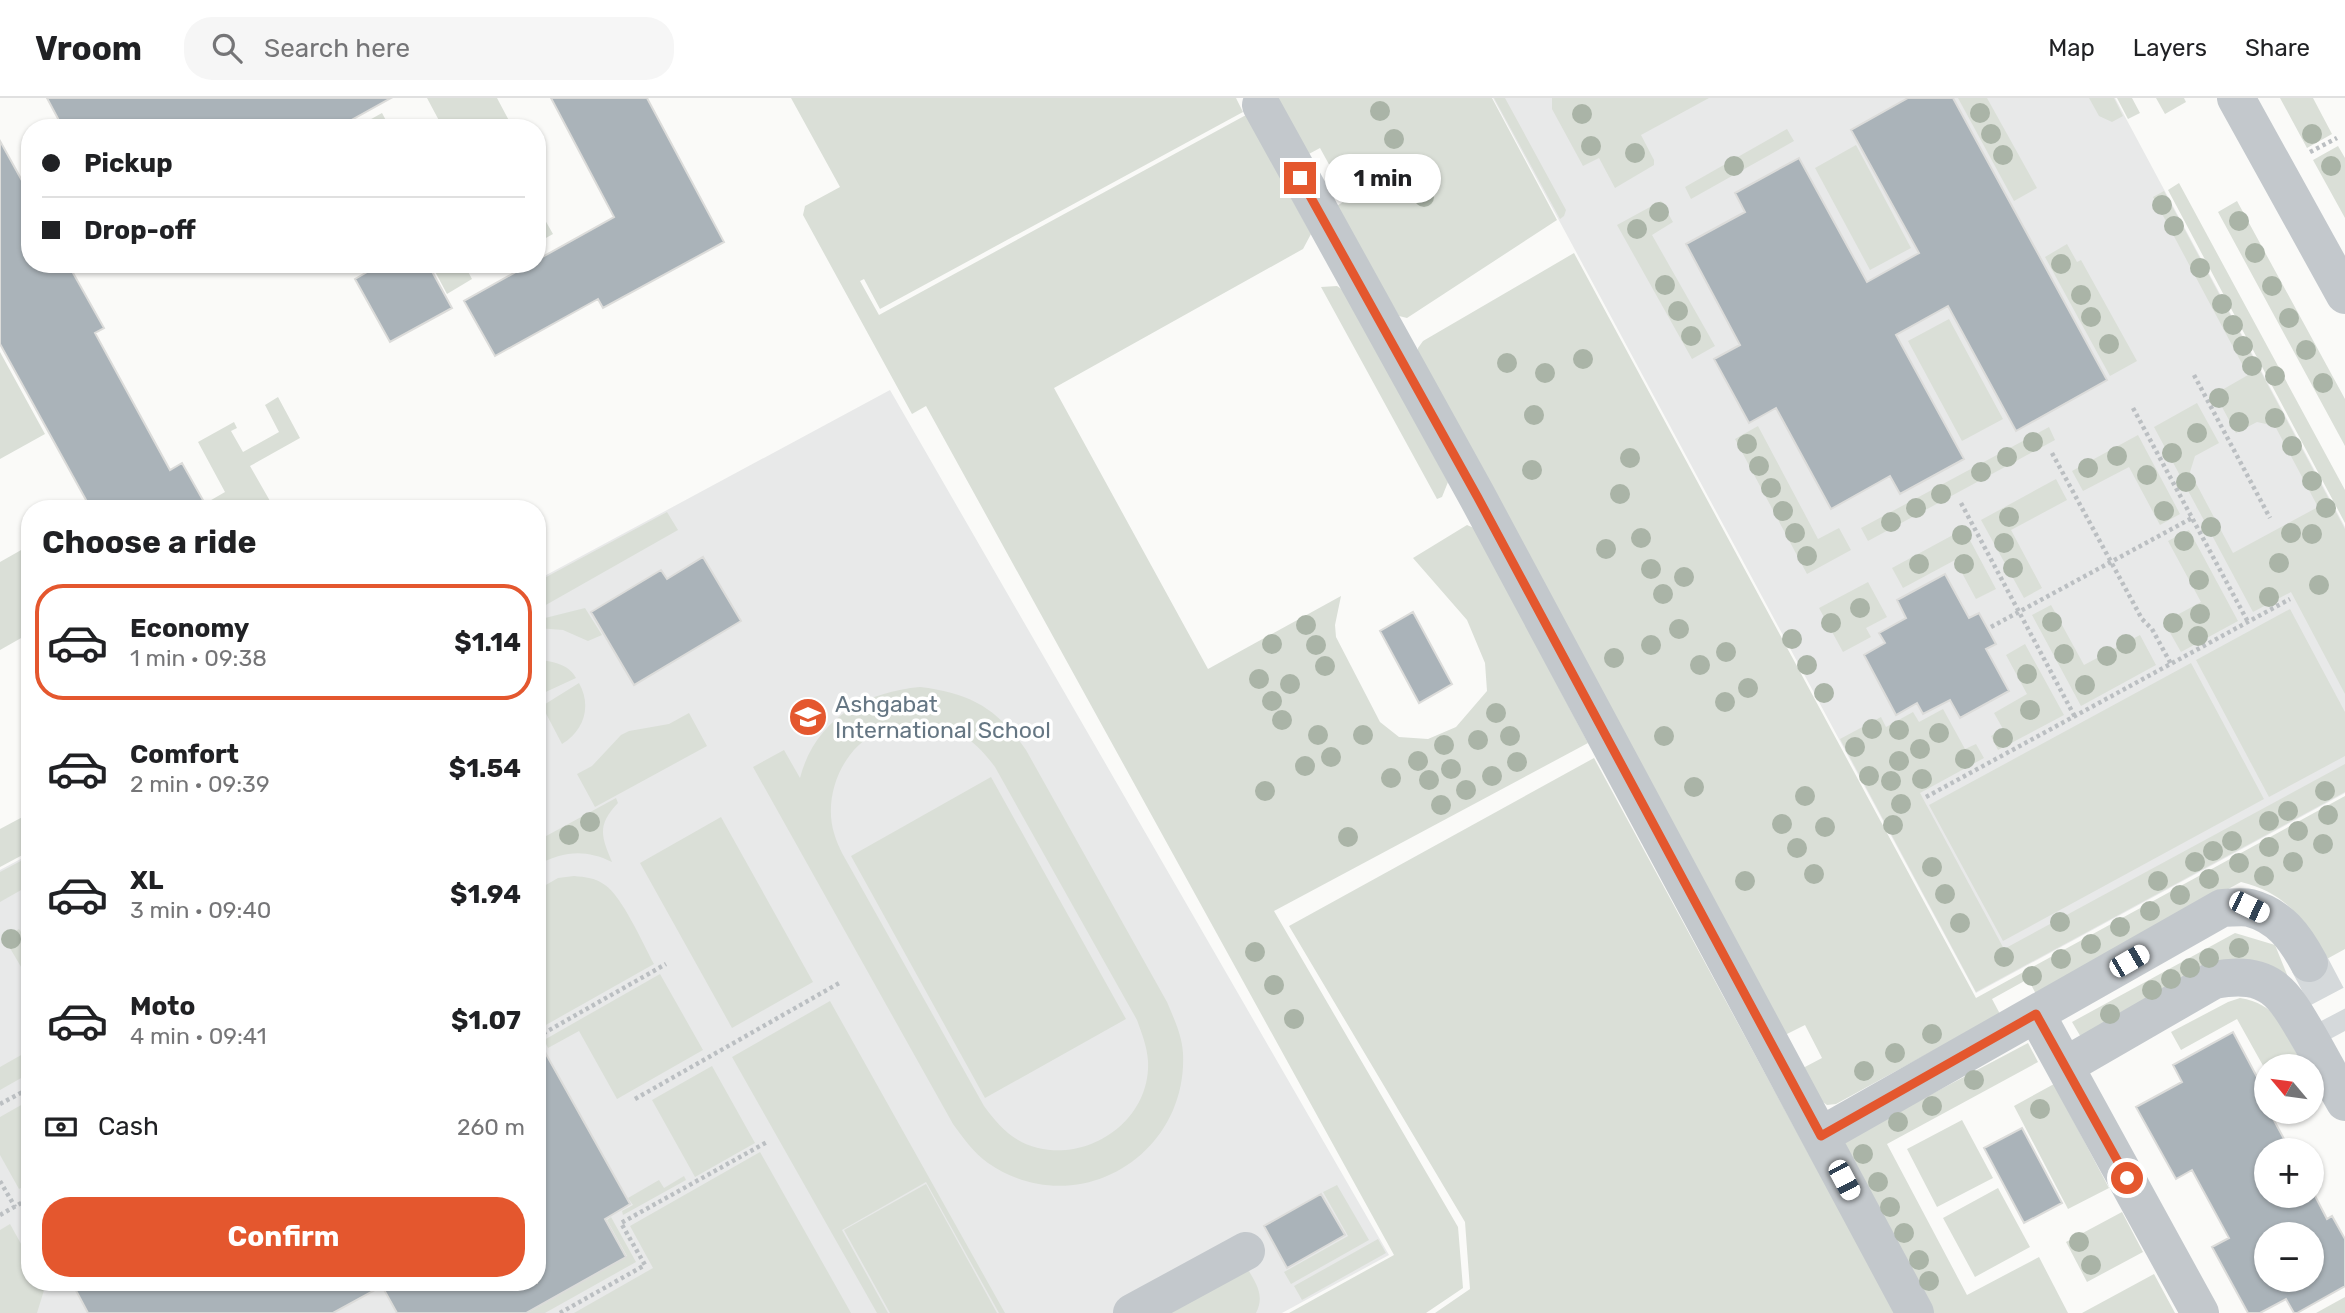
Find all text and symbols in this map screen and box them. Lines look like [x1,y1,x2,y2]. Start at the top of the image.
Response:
search box [184,17,674,80]
text: Vroom [35,29,142,68]
icon: search [208,29,246,67]
text: Search here [264,33,410,64]
text: Map [2048,34,2095,62]
text: Layers [2133,34,2207,62]
text: Share [2245,34,2310,62]
text: Pickup [84,148,173,179]
callout: 1 min [1324,154,1440,202]
route end [1284,162,1316,194]
text: 1 min [1354,164,1412,192]
text: Drop-off [84,215,196,246]
text: Choose a ride [42,523,256,561]
icon: car [46,611,109,674]
text: Economy [130,613,249,644]
text: $1.14 [454,627,521,658]
text: 1 min · 09:38 [130,644,267,672]
place label: Ashgabat International School [835,690,1051,744]
school or university icon: Ashgabat International School [787,696,829,738]
icon: car [46,737,109,800]
text: Comfort [130,739,239,770]
text: $1.54 [449,753,521,784]
text: 2 min · 09:39 [130,770,270,798]
icon: car [46,863,109,926]
text: XL [130,865,163,896]
text: $1.94 [450,879,521,910]
car [2226,888,2273,926]
text: 3 min · 09:40 [130,896,271,924]
car [2106,941,2153,981]
icon: car [46,989,109,1052]
text: Moto [130,991,195,1022]
text: $1.07 [451,1005,521,1036]
text: 4 min · 09:41 [130,1022,267,1050]
north arrow [2254,1054,2324,1124]
map controls [2254,1054,2324,1292]
icon: cash [42,1108,80,1146]
text: Cash [98,1111,159,1142]
text: 260 m [457,1113,525,1141]
button: + [2254,1138,2324,1208]
car [1825,1157,1864,1203]
route start [2111,1162,2143,1194]
button: Confirm [42,1197,525,1277]
button: − [2254,1222,2324,1292]

